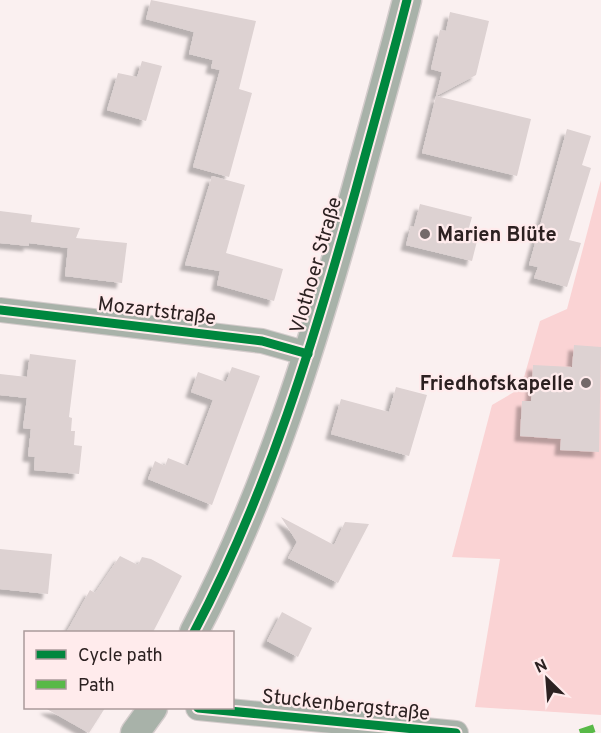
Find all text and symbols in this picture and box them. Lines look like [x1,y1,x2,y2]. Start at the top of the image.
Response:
street label: Vlothoer Straße [285,194,349,337]
place label: Marien Blüte [437,223,557,249]
marker: Marien Blüte [418,227,432,241]
street label: Mozartstraße [96,292,217,332]
place label: Friedhofskapelle [420,372,574,398]
marker: Friedhofskapelle [579,376,593,390]
legend [24,631,234,709]
text: Cycle path [78,645,163,668]
north arrow [517,649,577,709]
text: N [532,656,551,679]
text: Path [78,675,115,698]
street label: Stuckenbergstraße [260,684,431,728]

